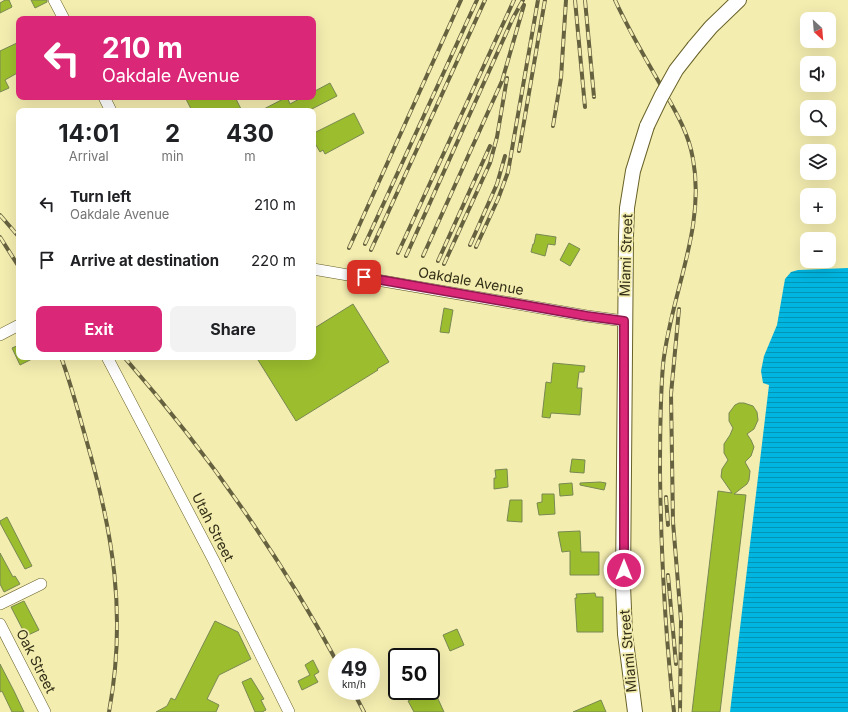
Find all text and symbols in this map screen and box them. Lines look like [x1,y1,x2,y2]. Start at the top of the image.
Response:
north arrow [800,12,836,48]
map controls [800,12,836,268]
text: 210 m [102,31,183,65]
icon: left [36,32,88,84]
button: sound [800,56,836,92]
text: Oakdale Avenue [102,65,240,86]
button: search [800,100,836,136]
text: 14:01 [58,119,119,148]
text: 2 [165,119,180,148]
text: 430 [226,119,274,148]
button: layers [800,144,836,180]
text: Arrival [69,148,109,164]
text: min [162,148,184,164]
text: m [244,148,256,164]
text: Turn left [70,187,131,206]
button: + [800,188,836,224]
icon: left [36,193,58,215]
text: 210 m [254,195,296,214]
text: Oakdale Avenue [70,206,169,222]
street label: Miami Street [616,213,635,297]
button: − [800,232,836,268]
icon: arrive [36,249,58,271]
text: Arrive at destination [70,251,219,270]
text: 220 m [251,251,296,270]
pin [347,260,381,294]
street label: Oakdale Avenue [417,263,525,298]
icon: arrive [353,266,375,288]
button: Exit [36,306,162,352]
button: Share [170,306,296,352]
street label: Utah Street [189,490,238,564]
position arrow [603,549,645,591]
street label: Miami Street [615,609,640,693]
street label: Oak Street [13,626,60,696]
speed limit sign: 50 [388,648,440,700]
text: 49 [341,657,367,681]
text: km/h [342,678,366,690]

